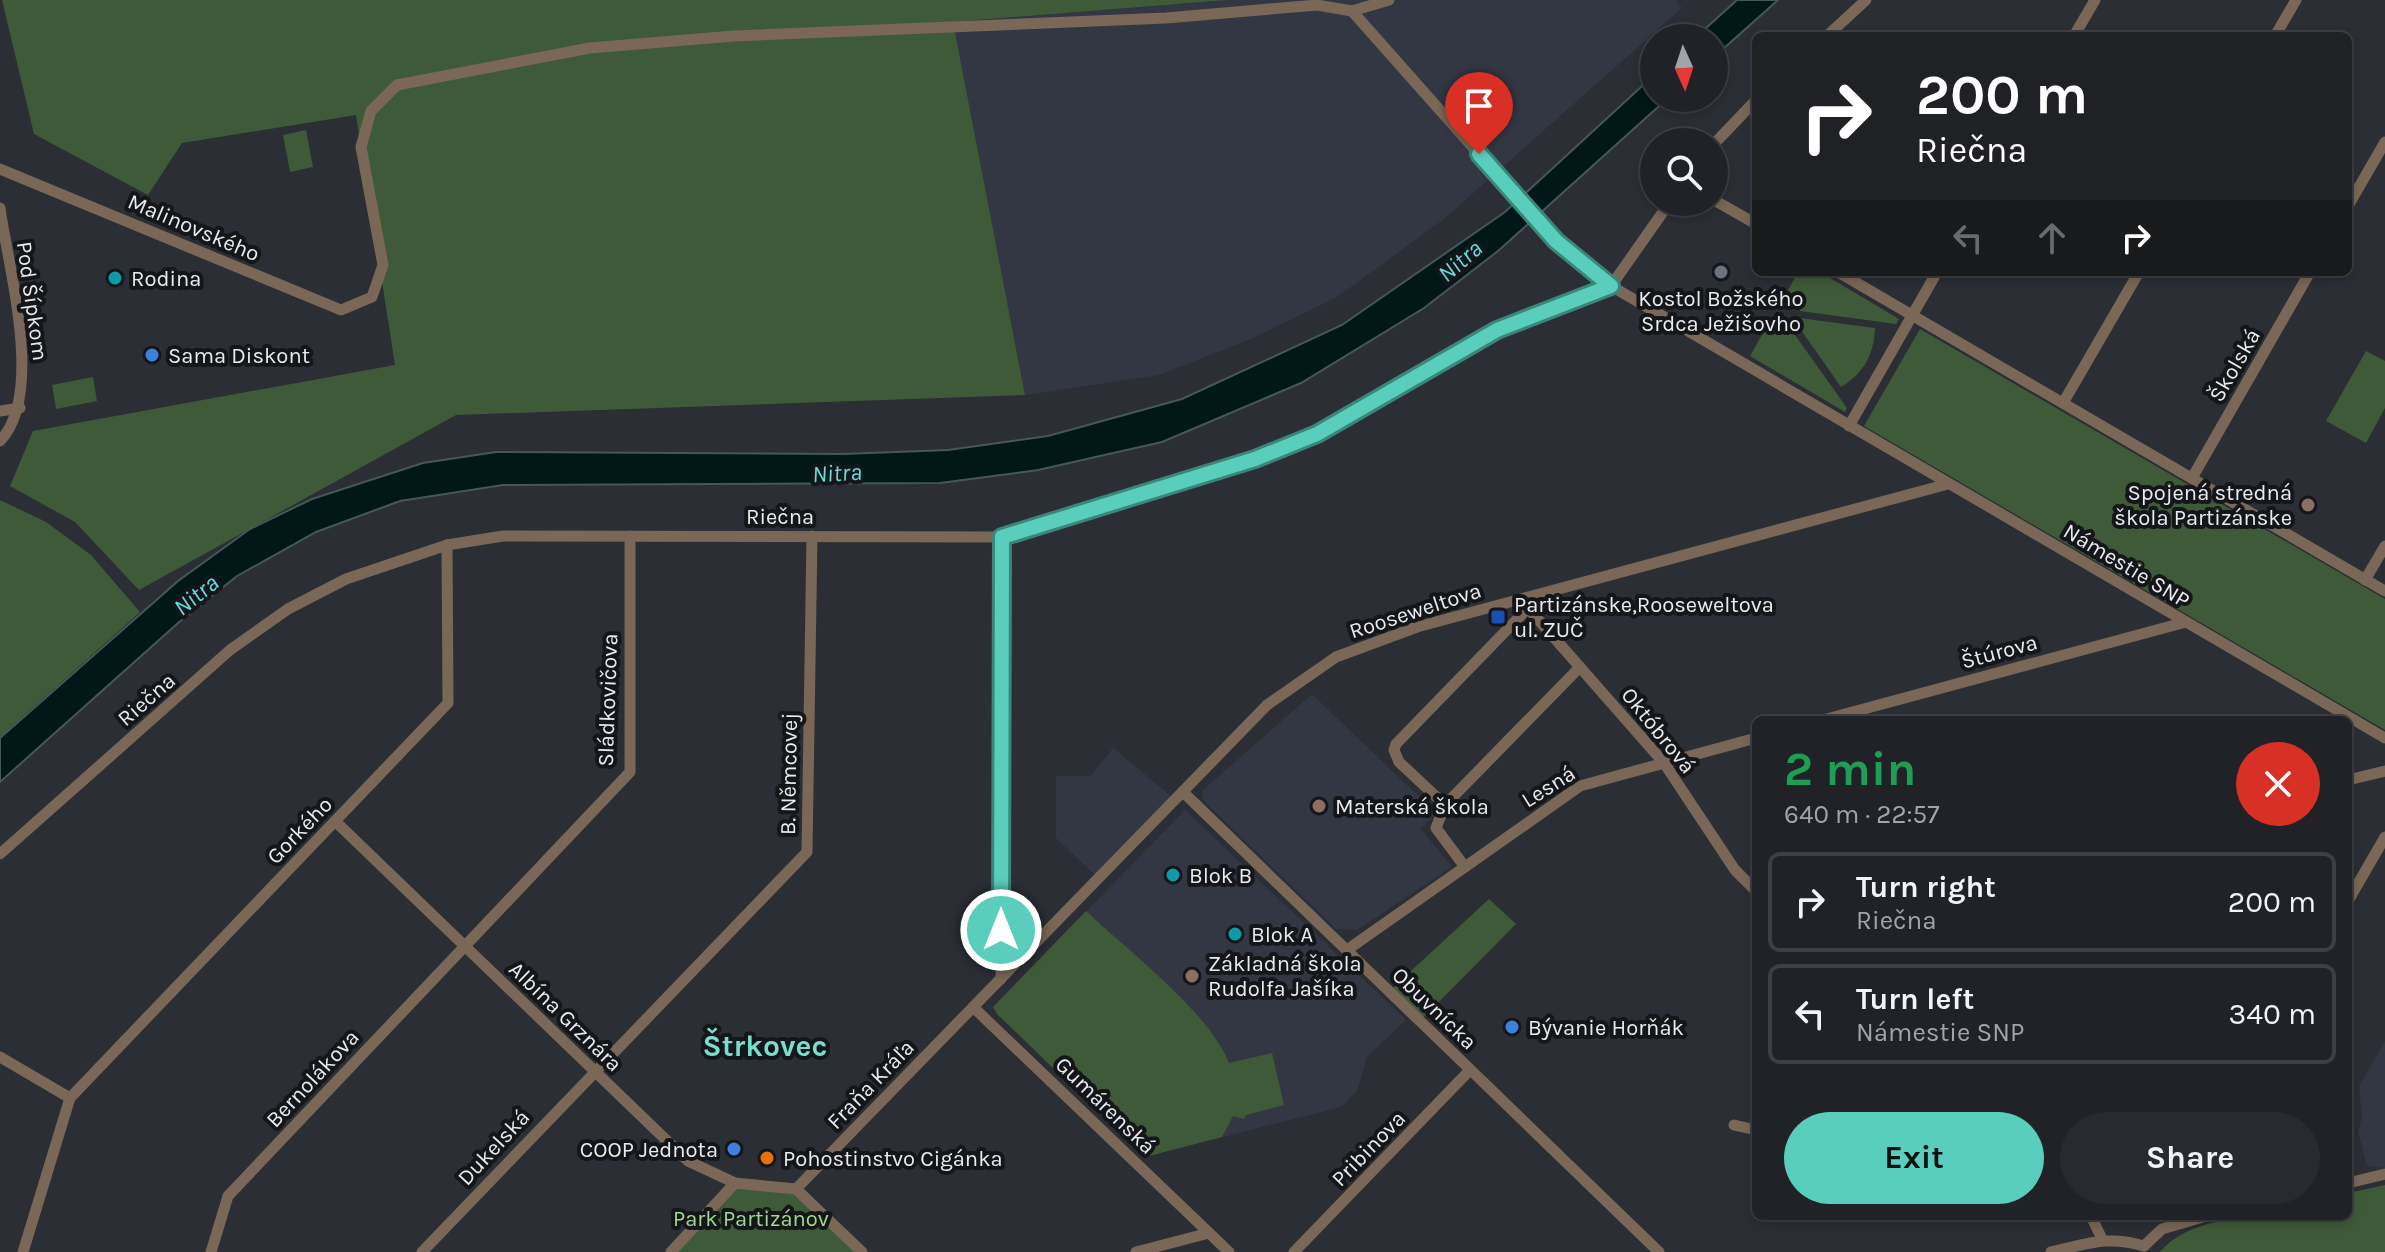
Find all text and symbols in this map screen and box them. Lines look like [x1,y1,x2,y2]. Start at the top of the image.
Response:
north arrow [1640,24,1728,112]
map controls [1640,24,1728,216]
text: 200 m [1916,62,2088,127]
icon: right [1784,64,1888,168]
pin [1445,72,1513,154]
icon: arrive [1457,84,1501,128]
button: search [1640,128,1728,216]
text: Riečna [1916,129,2027,171]
street label: Malinovského [124,189,263,267]
icon: left [1946,216,1990,260]
icon: ahead [2030,216,2074,260]
icon: right [2114,216,2158,260]
water label: Nitra [1432,234,1488,288]
street label: Pod Šípkom [11,240,54,362]
marker: Kostol Božského Srdca Ježišovho [1712,263,1730,281]
place label: Rodina [131,266,201,292]
marker: Rodina [106,269,124,287]
place label: Kostol Božského Srdca Ježišovho [1638,286,1804,337]
street label: Školská [2203,324,2266,407]
place label: Sama Diskont [168,343,310,369]
marker: Sama Diskont [143,346,161,364]
water label: Nitra [811,458,863,488]
place label: Spojená stredná škola Partizánske [2114,480,2292,531]
marker: Spojená stredná škola Partizánske [2299,496,2317,514]
street label: Riečna [746,504,814,530]
street label: Námestie SNP [2059,518,2194,614]
water label: Nitra [168,568,224,622]
street label: Rooseweltova [1346,577,1485,645]
place label: Partizánske,Rooseweltova ul. ZUČ [1514,592,1774,643]
marker: Partizánske,Rooseweltova ul. ZUČ [1489,608,1507,626]
street label: Štúrova [1958,628,2040,675]
street label: Sládkovičova [593,633,623,767]
street label: Riečna [112,668,181,732]
street label: Októbrová [1616,682,1701,779]
street label: B. Němcovej [775,713,803,835]
text: 2 min [1784,741,1916,797]
button: close [2236,742,2320,826]
street label: Lesná [1517,760,1580,813]
street label: Gorkého [261,792,338,870]
place label: Materská škola [1335,794,1489,820]
marker: Materská škola [1310,797,1328,815]
text: 640 m · 22:57 [1784,799,1939,830]
place label: Blok B [1189,863,1252,889]
marker: Blok B [1164,866,1182,884]
text: Turn right [1856,869,1996,905]
icon: right [1788,880,1832,924]
text: 200 m [2228,884,2316,920]
position arrow [959,888,1043,972]
text: Riečna [1856,905,1936,936]
place label: Blok A [1251,922,1313,948]
marker: Blok A [1226,925,1244,943]
place label: Základná škola Rudolfa Jašíka [1208,951,1362,1002]
street label: Albína Grznára [503,956,627,1077]
street label: Obuvnícka [1387,962,1482,1055]
marker: Základná škola Rudolfa Jašíka [1183,967,1201,985]
text: Turn left [1856,981,1974,1017]
icon: left [1788,992,1832,1036]
text: 340 m [2229,996,2316,1032]
place label: Bývanie Horňák [1528,1015,1684,1041]
text: Námestie SNP [1856,1017,2024,1048]
marker: Bývanie Horňák [1503,1018,1521,1036]
street label: Bernolákova [261,1024,365,1133]
district label: Štrkovec [703,1027,827,1064]
street label: Fraňa Kráľa [822,1035,920,1135]
street label: Gumárenská [1050,1052,1161,1160]
street label: Dukelská [452,1105,535,1191]
street label: Pribinova [1326,1106,1411,1192]
button: Exit [1784,1112,2044,1204]
button: Share [2060,1112,2320,1204]
place label: COOP Jednota [580,1137,718,1163]
marker: COOP Jednota [725,1140,743,1158]
place label: Pohostinstvo Cigánka [783,1146,1003,1172]
marker: Pohostinstvo Cigánka [758,1149,776,1167]
park label: Park Partizánov [673,1206,829,1232]

